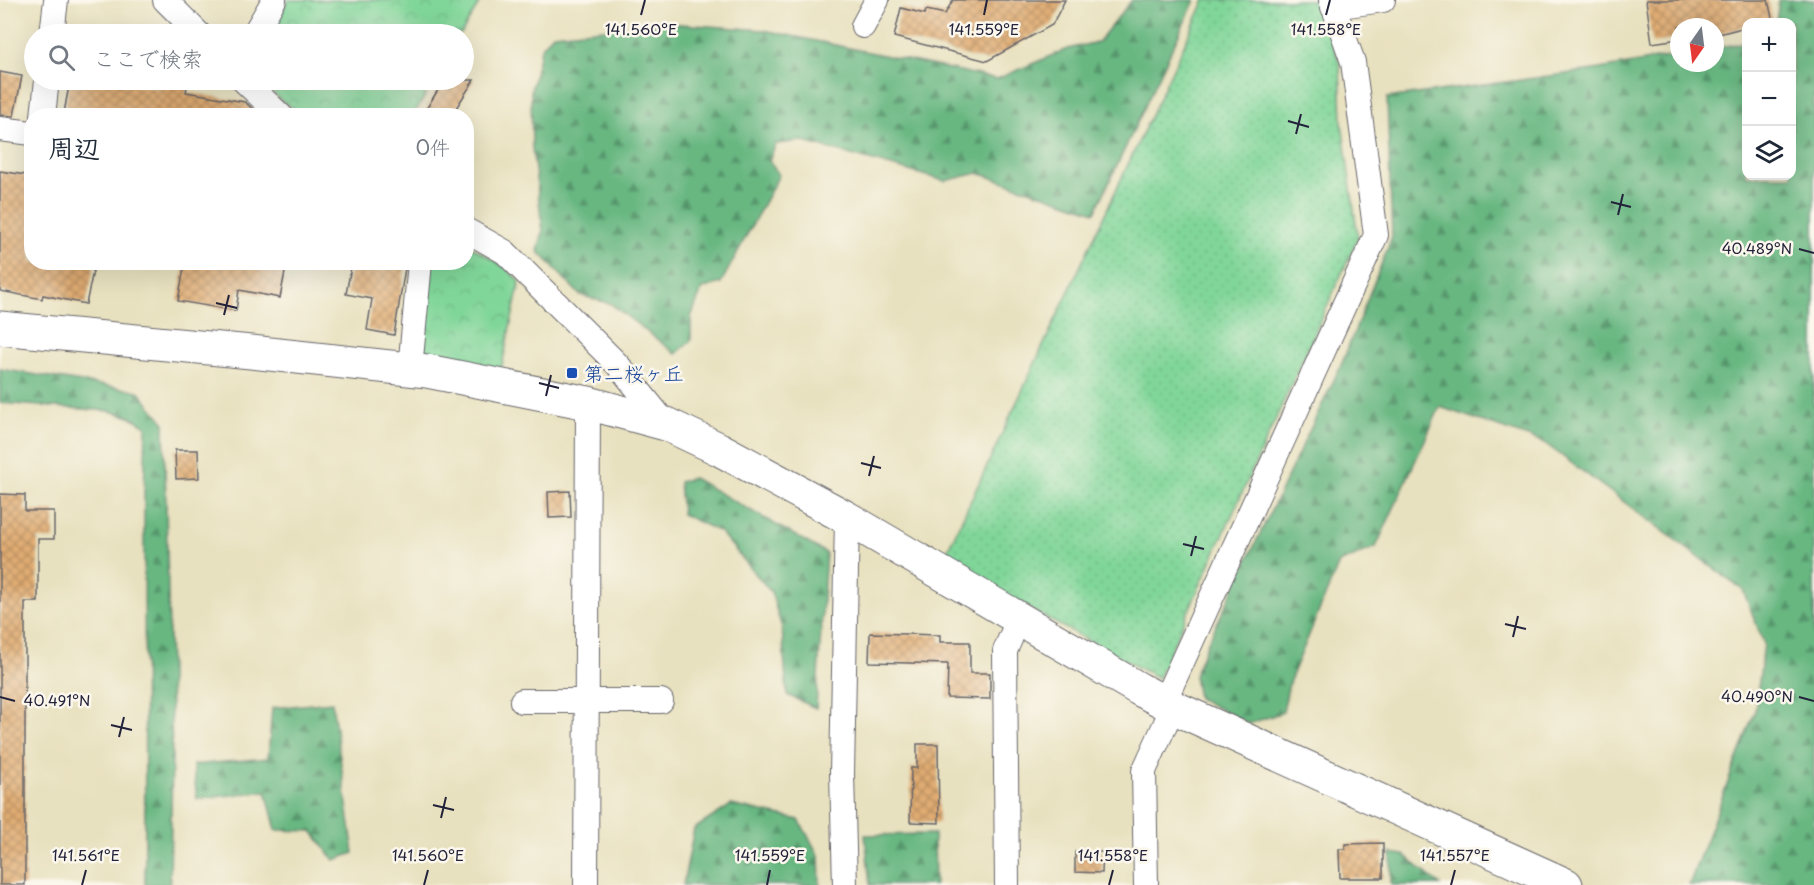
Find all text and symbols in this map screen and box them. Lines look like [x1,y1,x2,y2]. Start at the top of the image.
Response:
text: 141.560°E [605,17,677,40]
text: 141.559°E [949,17,1019,40]
text: 141.558°E [1291,17,1361,40]
north arrow [1670,18,1724,72]
map controls [1742,18,1796,180]
button: + [1742,18,1796,72]
search box [24,24,474,90]
icon: search [45,41,78,74]
text: ここで検索 [93,41,203,74]
button: − [1742,72,1796,126]
button: layers [1742,126,1796,180]
text: 周辺 [48,128,100,167]
text: 0件 [415,132,450,162]
text: 40.489°N [1722,236,1792,259]
place label: 第二桜ヶ丘 [584,358,684,388]
marker: 第二桜ヶ丘 [565,366,579,380]
text: 40.490°N [1721,684,1793,707]
text: 40.491°N [23,688,91,711]
text: 141.561°E [52,843,120,866]
text: 141.560°E [392,843,464,866]
text: 141.559°E [735,843,805,866]
text: 141.558°E [1078,843,1148,866]
text: 141.557°E [1420,843,1490,866]

